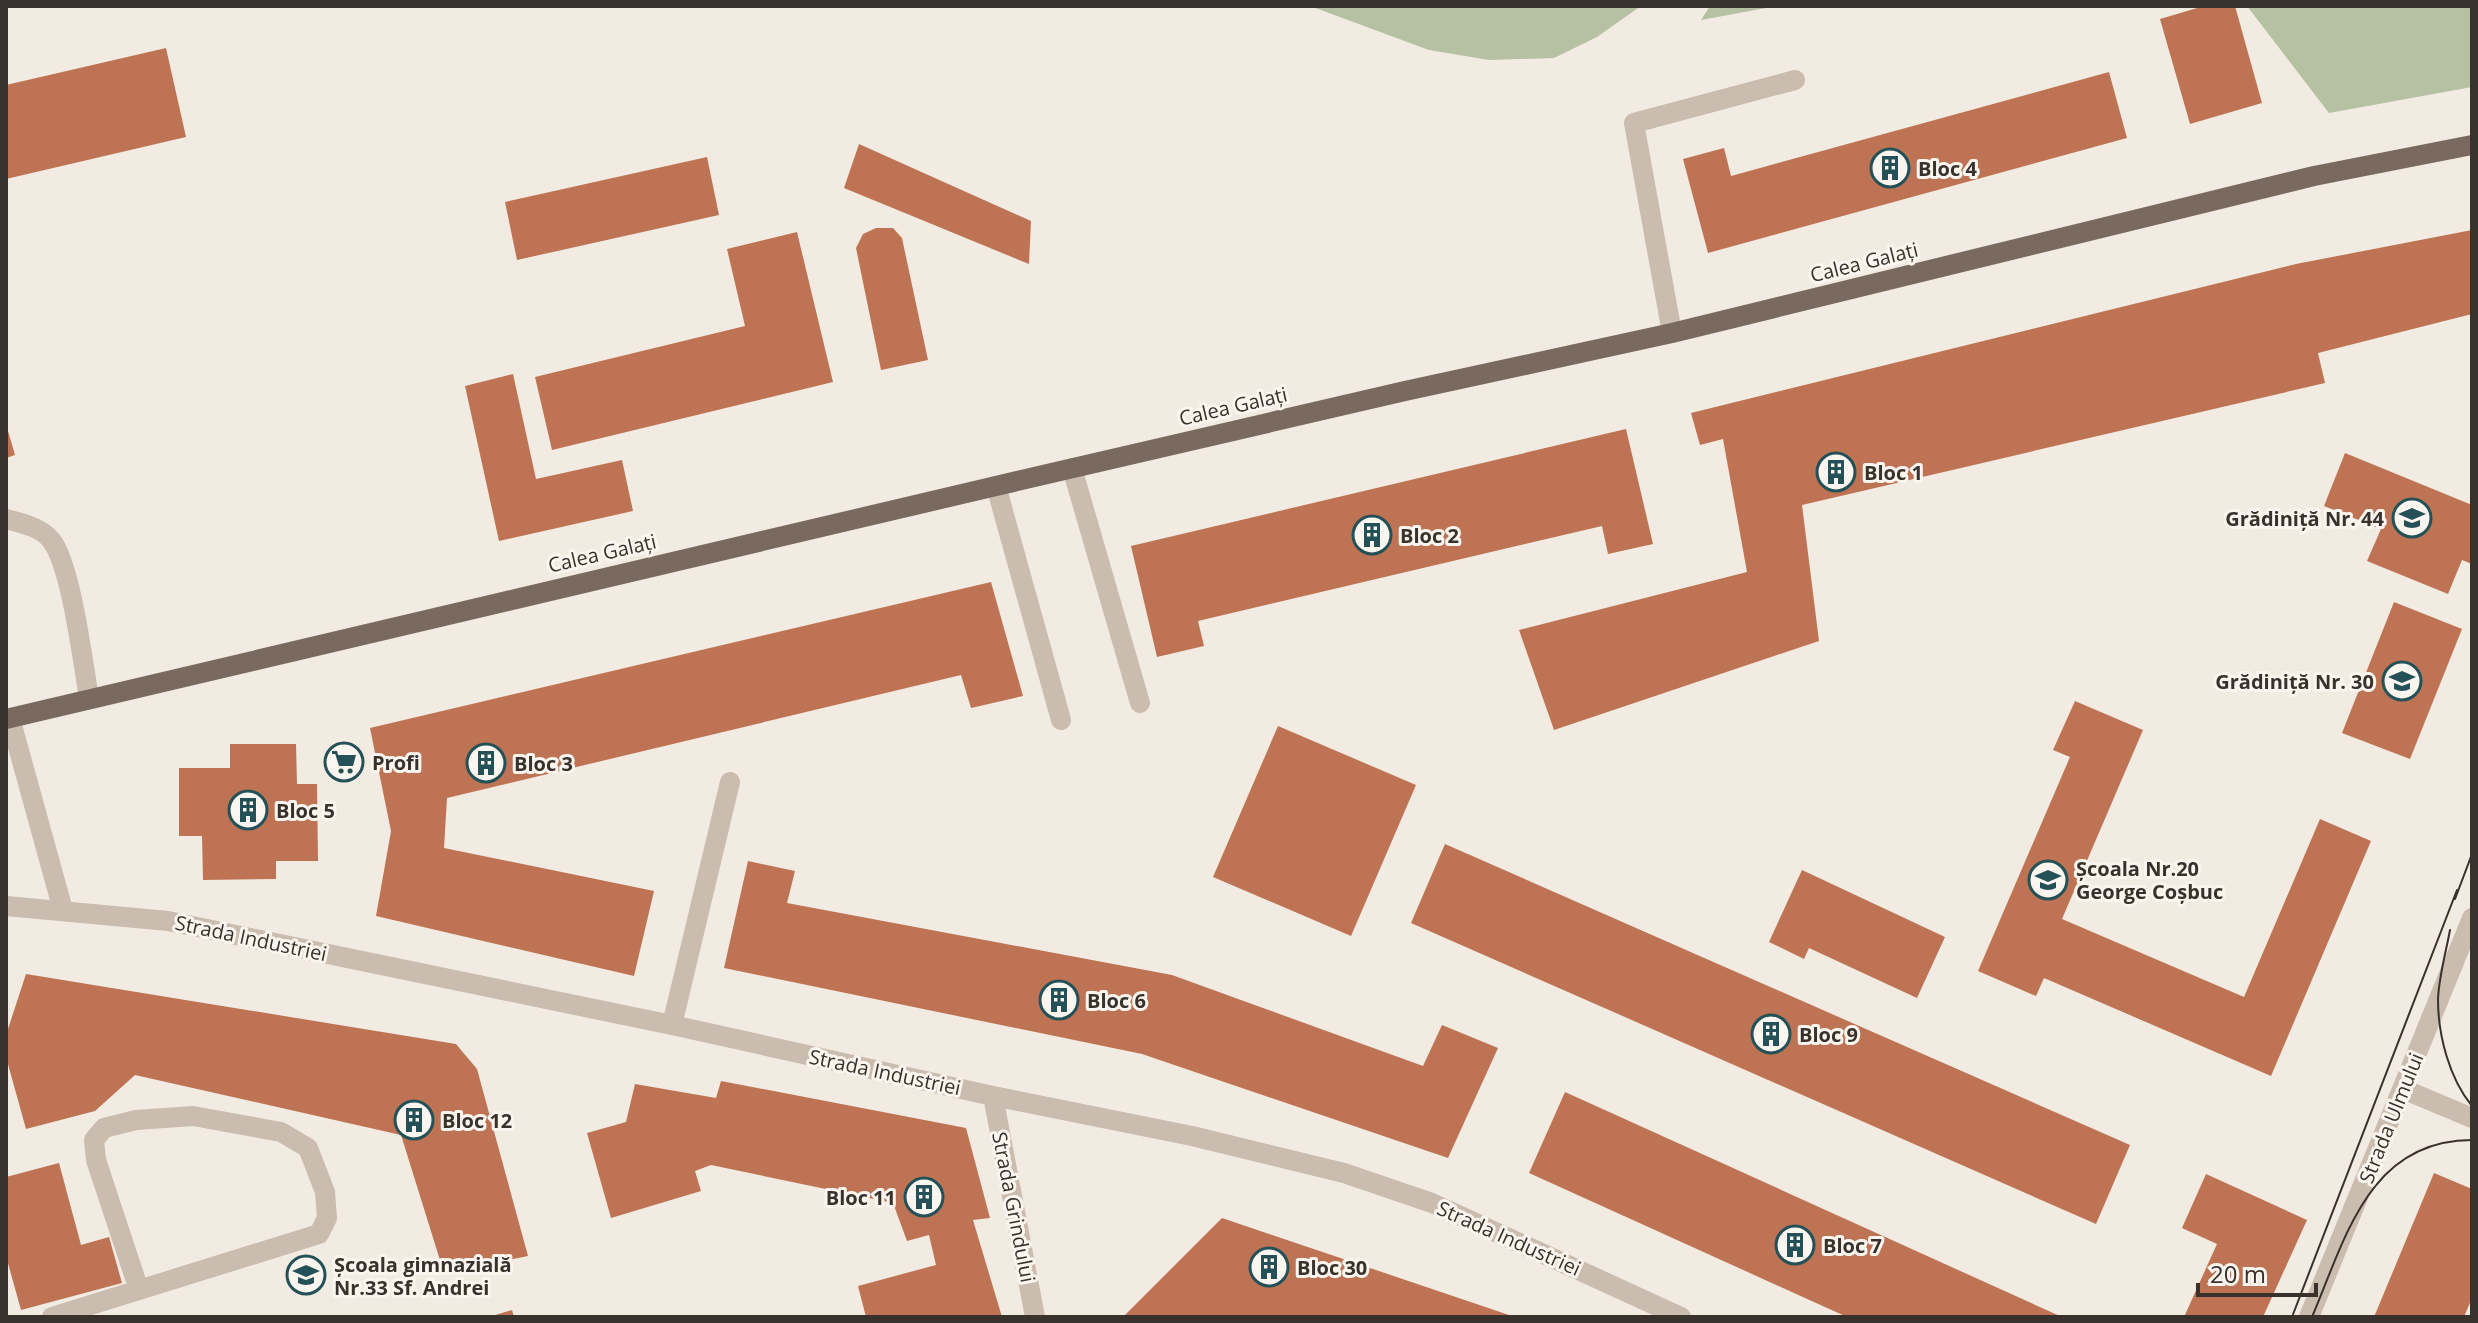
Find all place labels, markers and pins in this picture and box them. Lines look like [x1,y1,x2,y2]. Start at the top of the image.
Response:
building icon: Bloc 4 [1869,147,1911,189]
place label: Bloc 4 [1918,155,1977,182]
building icon: Bloc 1 [1815,451,1857,493]
place label: Bloc 1 [1864,459,1923,486]
school or university icon: Grădiniță Nr. 44 [2391,497,2433,539]
place label: Grădiniță Nr. 44 [2225,505,2385,532]
building icon: Bloc 2 [1351,514,1393,556]
place label: Bloc 2 [1400,522,1459,549]
school or university icon: Grădiniță Nr. 30 [2381,660,2423,702]
place label: Grădiniță Nr. 30 [2215,668,2374,695]
supermarket icon: Profi [323,741,365,783]
building icon: Bloc 3 [465,742,507,784]
place label: Profi [372,749,420,776]
place label: Bloc 3 [514,750,573,777]
building icon: Bloc 5 [227,789,269,831]
place label: Bloc 5 [276,797,335,824]
place label: Școala Nr.20 George Coșbuc [2076,855,2223,905]
school or university icon: Școala Nr.20 George Coșbuc [2027,859,2069,901]
building icon: Bloc 6 [1038,979,1080,1021]
place label: Bloc 6 [1087,987,1146,1014]
building icon: Bloc 9 [1750,1013,1792,1055]
place label: Bloc 9 [1799,1021,1858,1048]
building icon: Bloc 12 [393,1099,435,1141]
place label: Bloc 12 [442,1107,512,1134]
building icon: Bloc 11 [903,1176,945,1218]
place label: Bloc 11 [826,1184,896,1211]
building icon: Bloc 7 [1774,1224,1816,1266]
place label: Bloc 7 [1823,1232,1882,1259]
building icon: Bloc 30 [1248,1246,1290,1288]
place label: Școala gimnazială Nr.33 Sf. Andrei [334,1251,512,1301]
school or university icon: Școala gimnazială Nr.33 Sf. Andrei [285,1254,327,1296]
place label: Bloc 30 [1297,1254,1367,1281]

